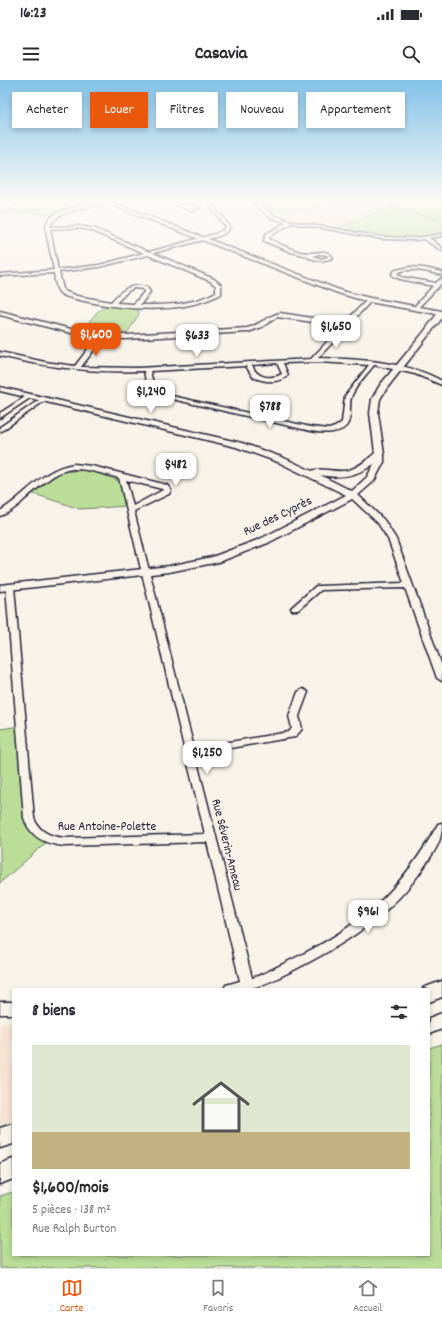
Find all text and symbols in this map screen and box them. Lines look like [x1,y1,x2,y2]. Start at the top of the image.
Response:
text: 16:23 [20,3,46,25]
text: Casavia [195,42,247,67]
icon: menu [20,43,42,65]
icon: search [400,43,422,65]
chip: Acheter [12,92,82,128]
chip: Louer [90,92,148,128]
chip: Filtres [156,92,218,128]
chip: Nouveau [226,92,298,128]
chip: Appartement [306,92,405,128]
pin: $1,650 [303,315,369,349]
text: $1,650 [320,318,352,337]
pin: $1,600 [63,323,129,357]
pin: $633 [173,324,221,358]
text: $1,600 [80,326,112,345]
text: $633 [185,327,209,346]
pin: $1,240 [118,380,184,414]
text: $1,240 [136,383,166,402]
pin: $788 [246,395,294,429]
text: $788 [259,398,281,417]
pin: $482 [152,453,200,487]
text: $482 [165,456,187,475]
street label: Rue des Cyprès [240,492,316,542]
pin: $1,250 [174,741,240,775]
text: $1,250 [192,744,222,763]
street label: Rue Séverin-Ameau [205,797,247,893]
street label: Rue Antoine-Polette [58,818,157,837]
pin: $961 [344,900,392,934]
text: $961 [357,903,379,922]
text: 8 biens [32,1000,76,1024]
icon: filters [388,1001,410,1023]
icon: home [185,1071,257,1143]
text: $1,600/mois [32,1177,109,1201]
text: 5 pièces · 138 m² [32,1201,111,1220]
text: Rue Ralph Burton [32,1220,116,1239]
tab: Carte [60,1277,83,1317]
tab: Favoris [203,1277,233,1317]
tab: Accueil [353,1277,382,1317]

